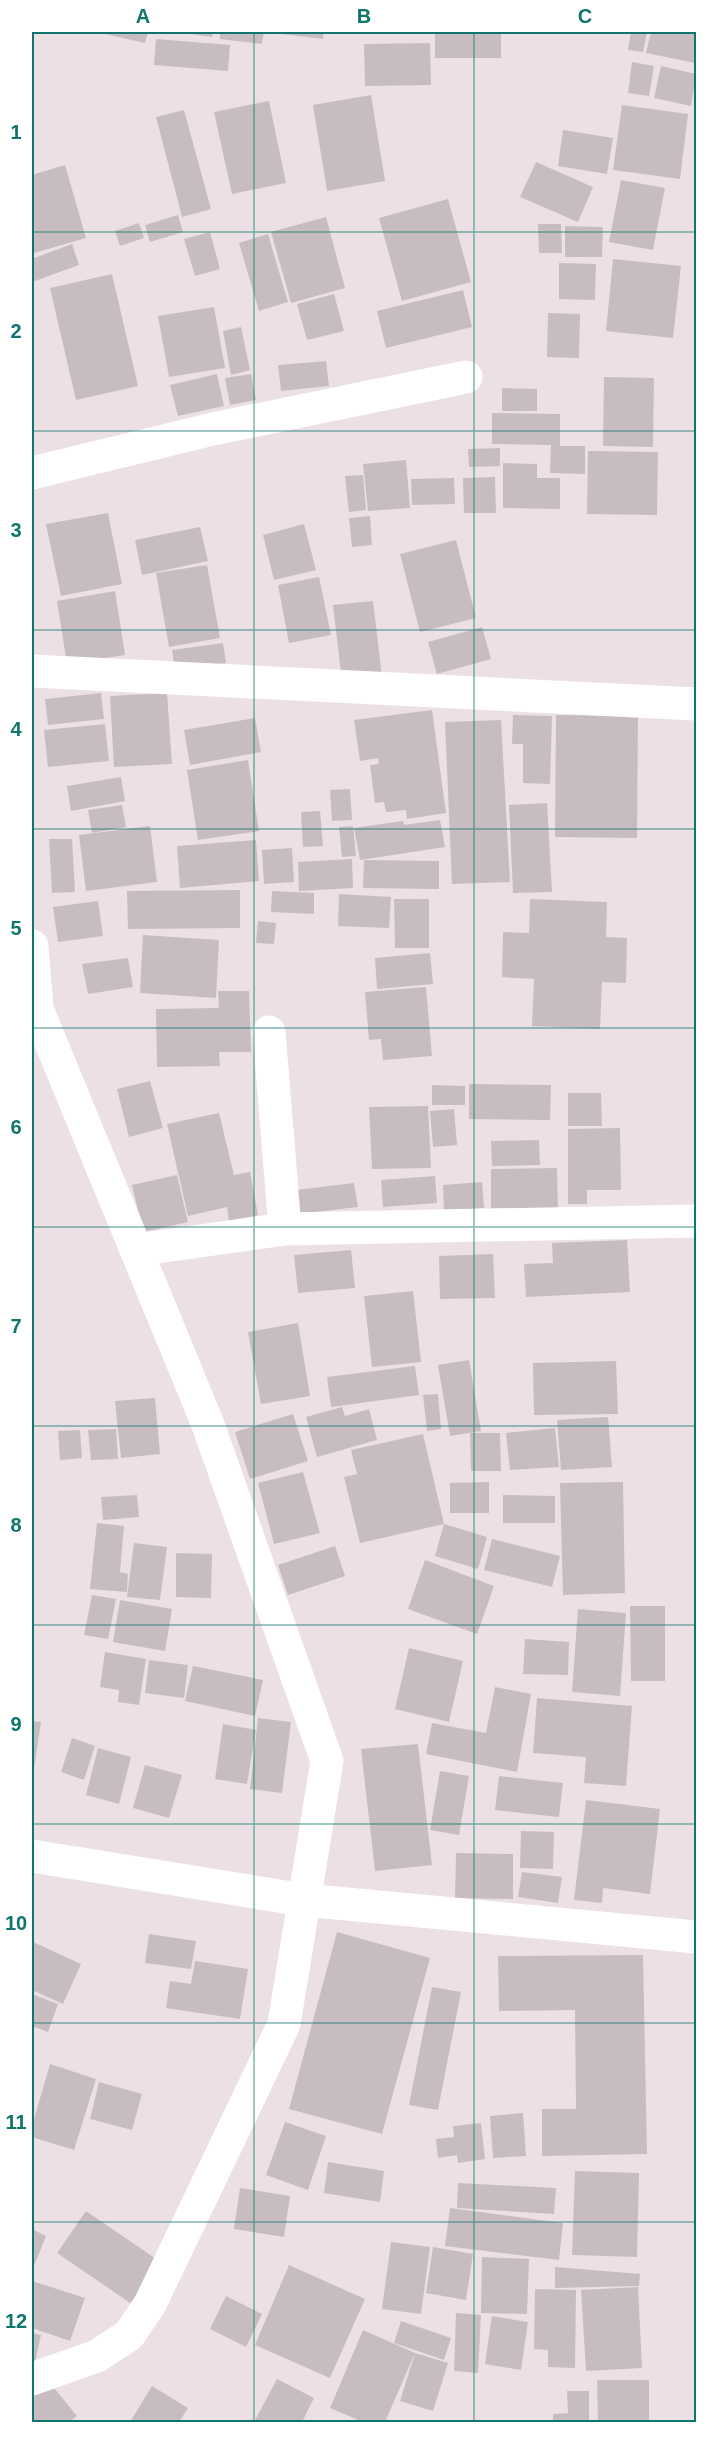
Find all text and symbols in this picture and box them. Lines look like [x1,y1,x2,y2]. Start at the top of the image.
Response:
text: A [136,5,150,27]
text: B [357,5,371,27]
text: C [578,5,592,27]
text: 1 [10,121,22,143]
text: 2 [10,320,22,342]
text: 3 [10,519,22,541]
text: 4 [10,718,22,740]
text: 5 [10,917,22,939]
text: 6 [10,1116,22,1138]
text: 7 [10,1315,22,1337]
text: 8 [10,1514,22,1536]
text: 9 [10,1713,22,1735]
text: 10 [5,1912,27,1934]
text: 11 [5,2111,27,2133]
text: 12 [5,2310,27,2332]

